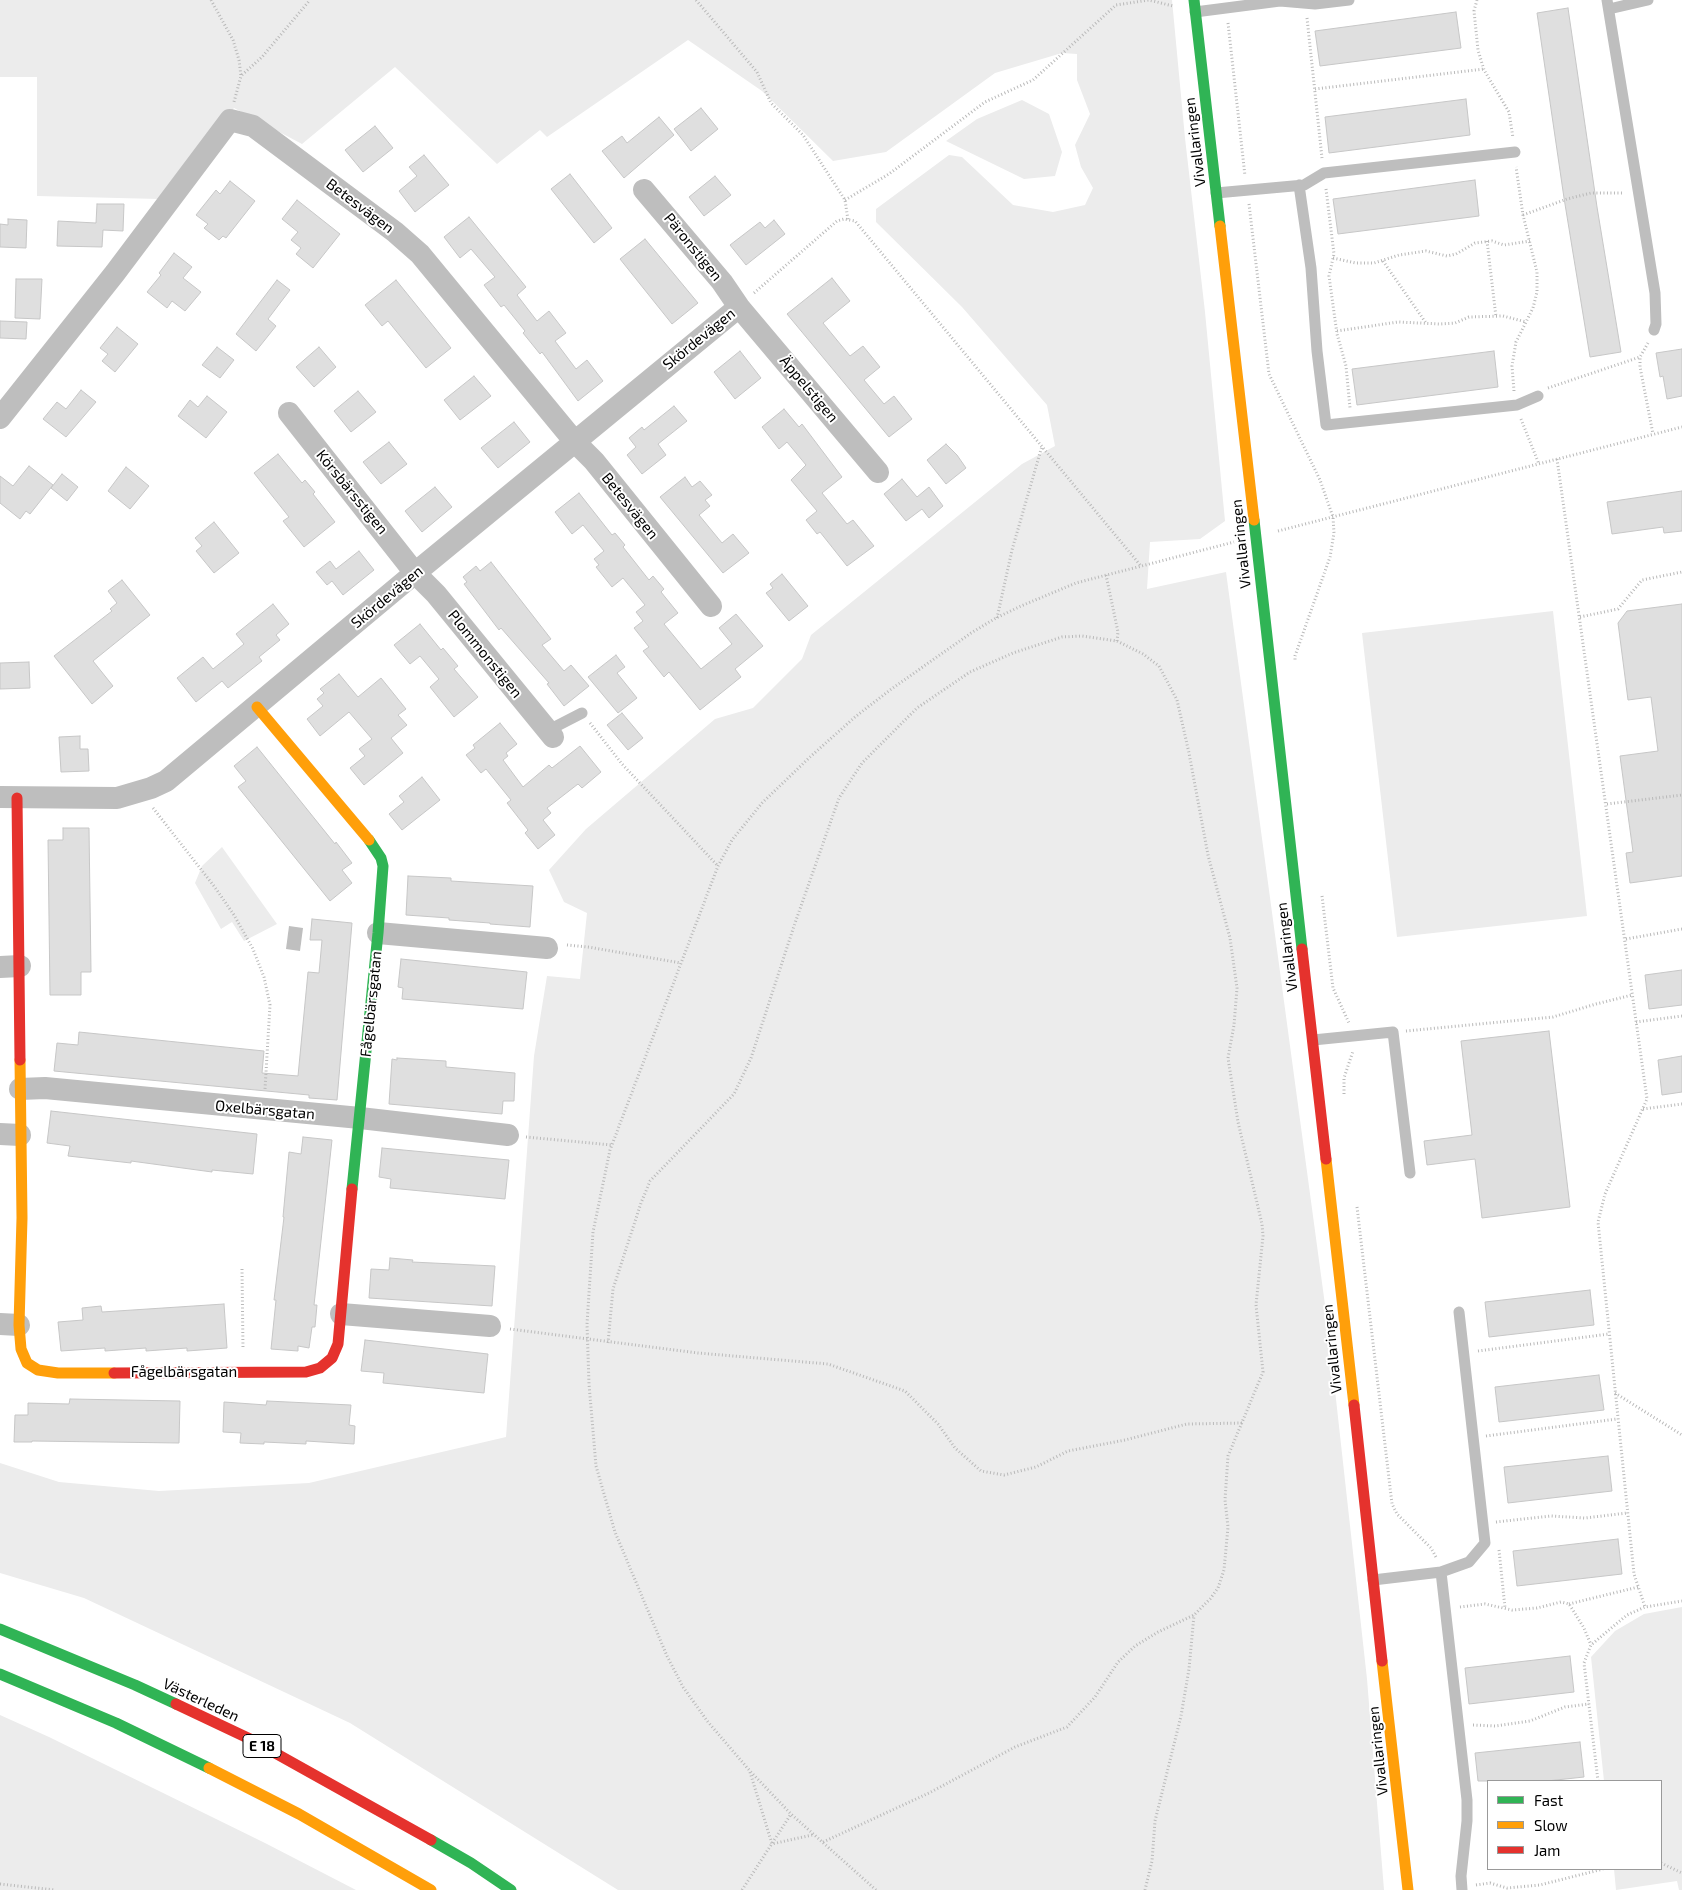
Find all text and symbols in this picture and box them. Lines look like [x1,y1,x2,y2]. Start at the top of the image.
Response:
street label: Vivallaringen [1181,96,1209,188]
street label: Betesvägen [323,175,397,237]
street label: Päronstigen [660,209,726,285]
street label: Skördevägen [659,304,739,374]
street label: Äppelstigen [776,352,842,426]
street label: Körsbärsstigen [312,446,392,538]
street label: Betesvägen [598,469,662,543]
street label: Vivallaringen [1227,498,1255,590]
street label: Skördevägen [348,562,426,632]
street label: Plommonstigen [444,607,526,701]
street label: Vivallaringen [1273,901,1301,993]
street label: Fågelbärsgatan [356,950,386,1058]
street label: Oxelbärsgatan [214,1097,316,1123]
street label: Vivallaringen [1318,1303,1346,1395]
street label: Fågelbärsgatan [131,1363,237,1381]
street label: Västerleden [160,1674,242,1726]
street label: Vivallaringen [1364,1705,1392,1797]
road number: E 18 [243,1734,281,1758]
legend [1487,1780,1662,1870]
text: Fast [1534,1791,1563,1809]
text: Slow [1534,1816,1568,1834]
text: Jam [1534,1841,1560,1859]

